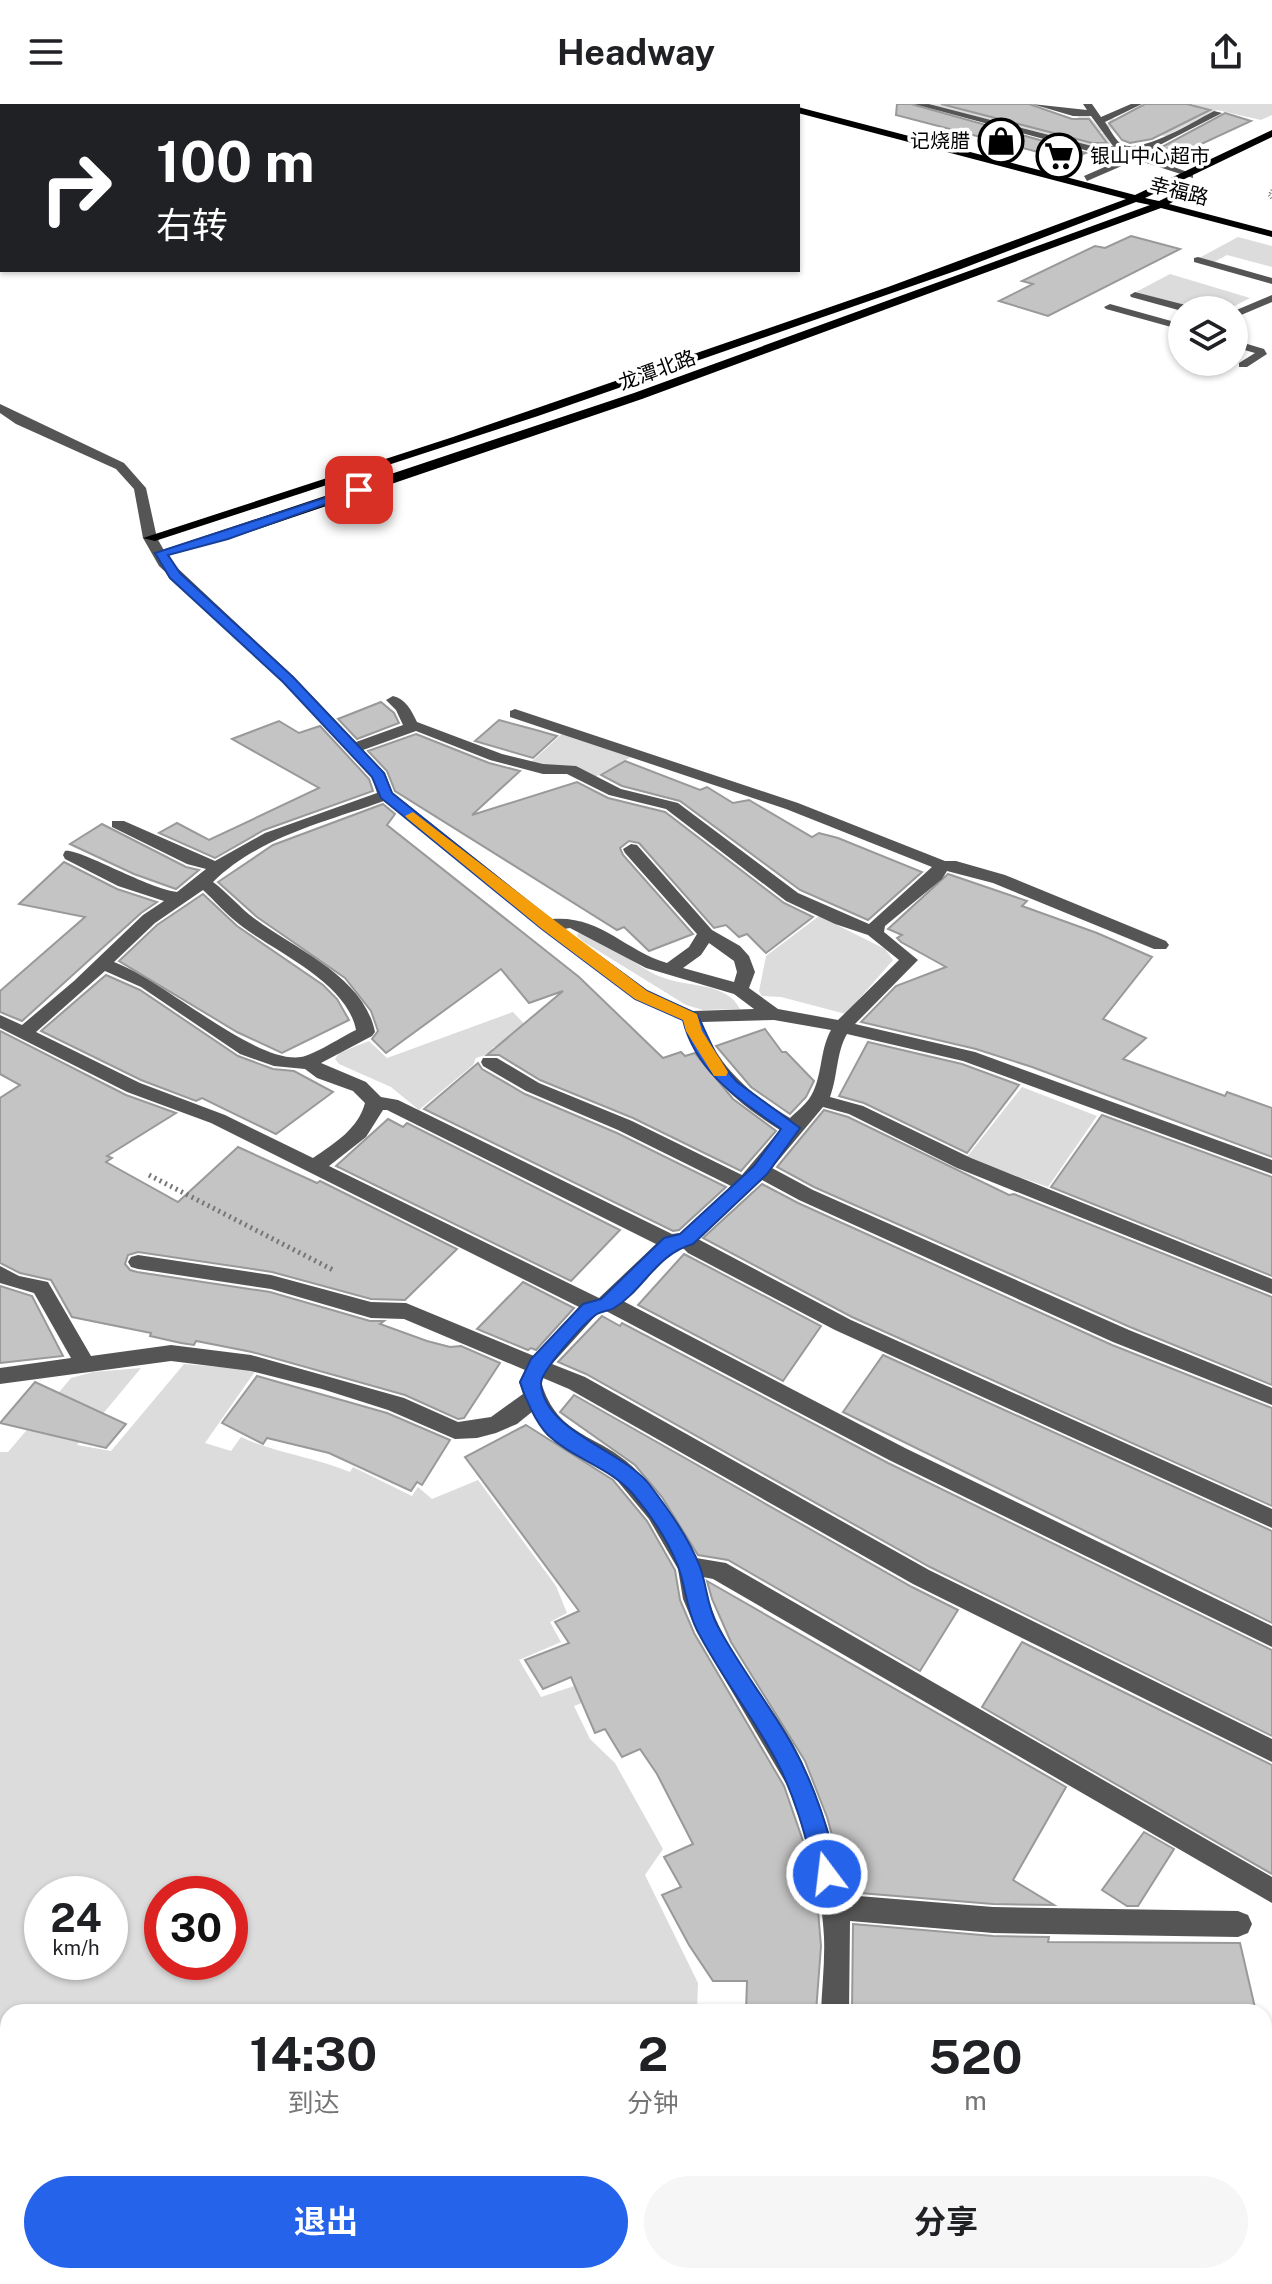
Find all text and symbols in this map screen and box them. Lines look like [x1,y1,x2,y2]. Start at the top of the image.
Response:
icon: menu [24,30,68,74]
icon: share [1204,30,1248,74]
text: Headway [557,31,715,73]
shop icon: 记烧腊 [977,117,1025,165]
text: 100 m [156,129,315,195]
place label: 记烧腊 [910,129,970,153]
supermarket icon: 银山中心超市 [1035,132,1083,180]
icon: right [24,136,128,240]
place label: 银山中心超市 [1090,144,1210,168]
street label: 幸福路 [1147,172,1211,210]
text: 右转 [156,204,228,246]
map controls [1168,296,1248,376]
button: layers [1168,296,1248,376]
street label: 龙潭北路 [615,345,699,395]
pin [325,456,393,524]
icon: arrive [337,468,381,512]
position arrow [785,1832,869,1916]
speed limit sign: 30 [144,1876,248,1980]
text: 24 [50,1894,102,1941]
text: km/h [52,1936,100,1960]
text: 14:30 [250,2025,377,2082]
text: 2 [638,2025,668,2082]
text: 520 [929,2028,1022,2085]
text: m [964,2085,987,2116]
text: 到达 [287,2087,339,2118]
text: 分钟 [627,2087,679,2118]
button: 退出 [24,2176,628,2268]
button: 分享 [644,2176,1248,2268]

